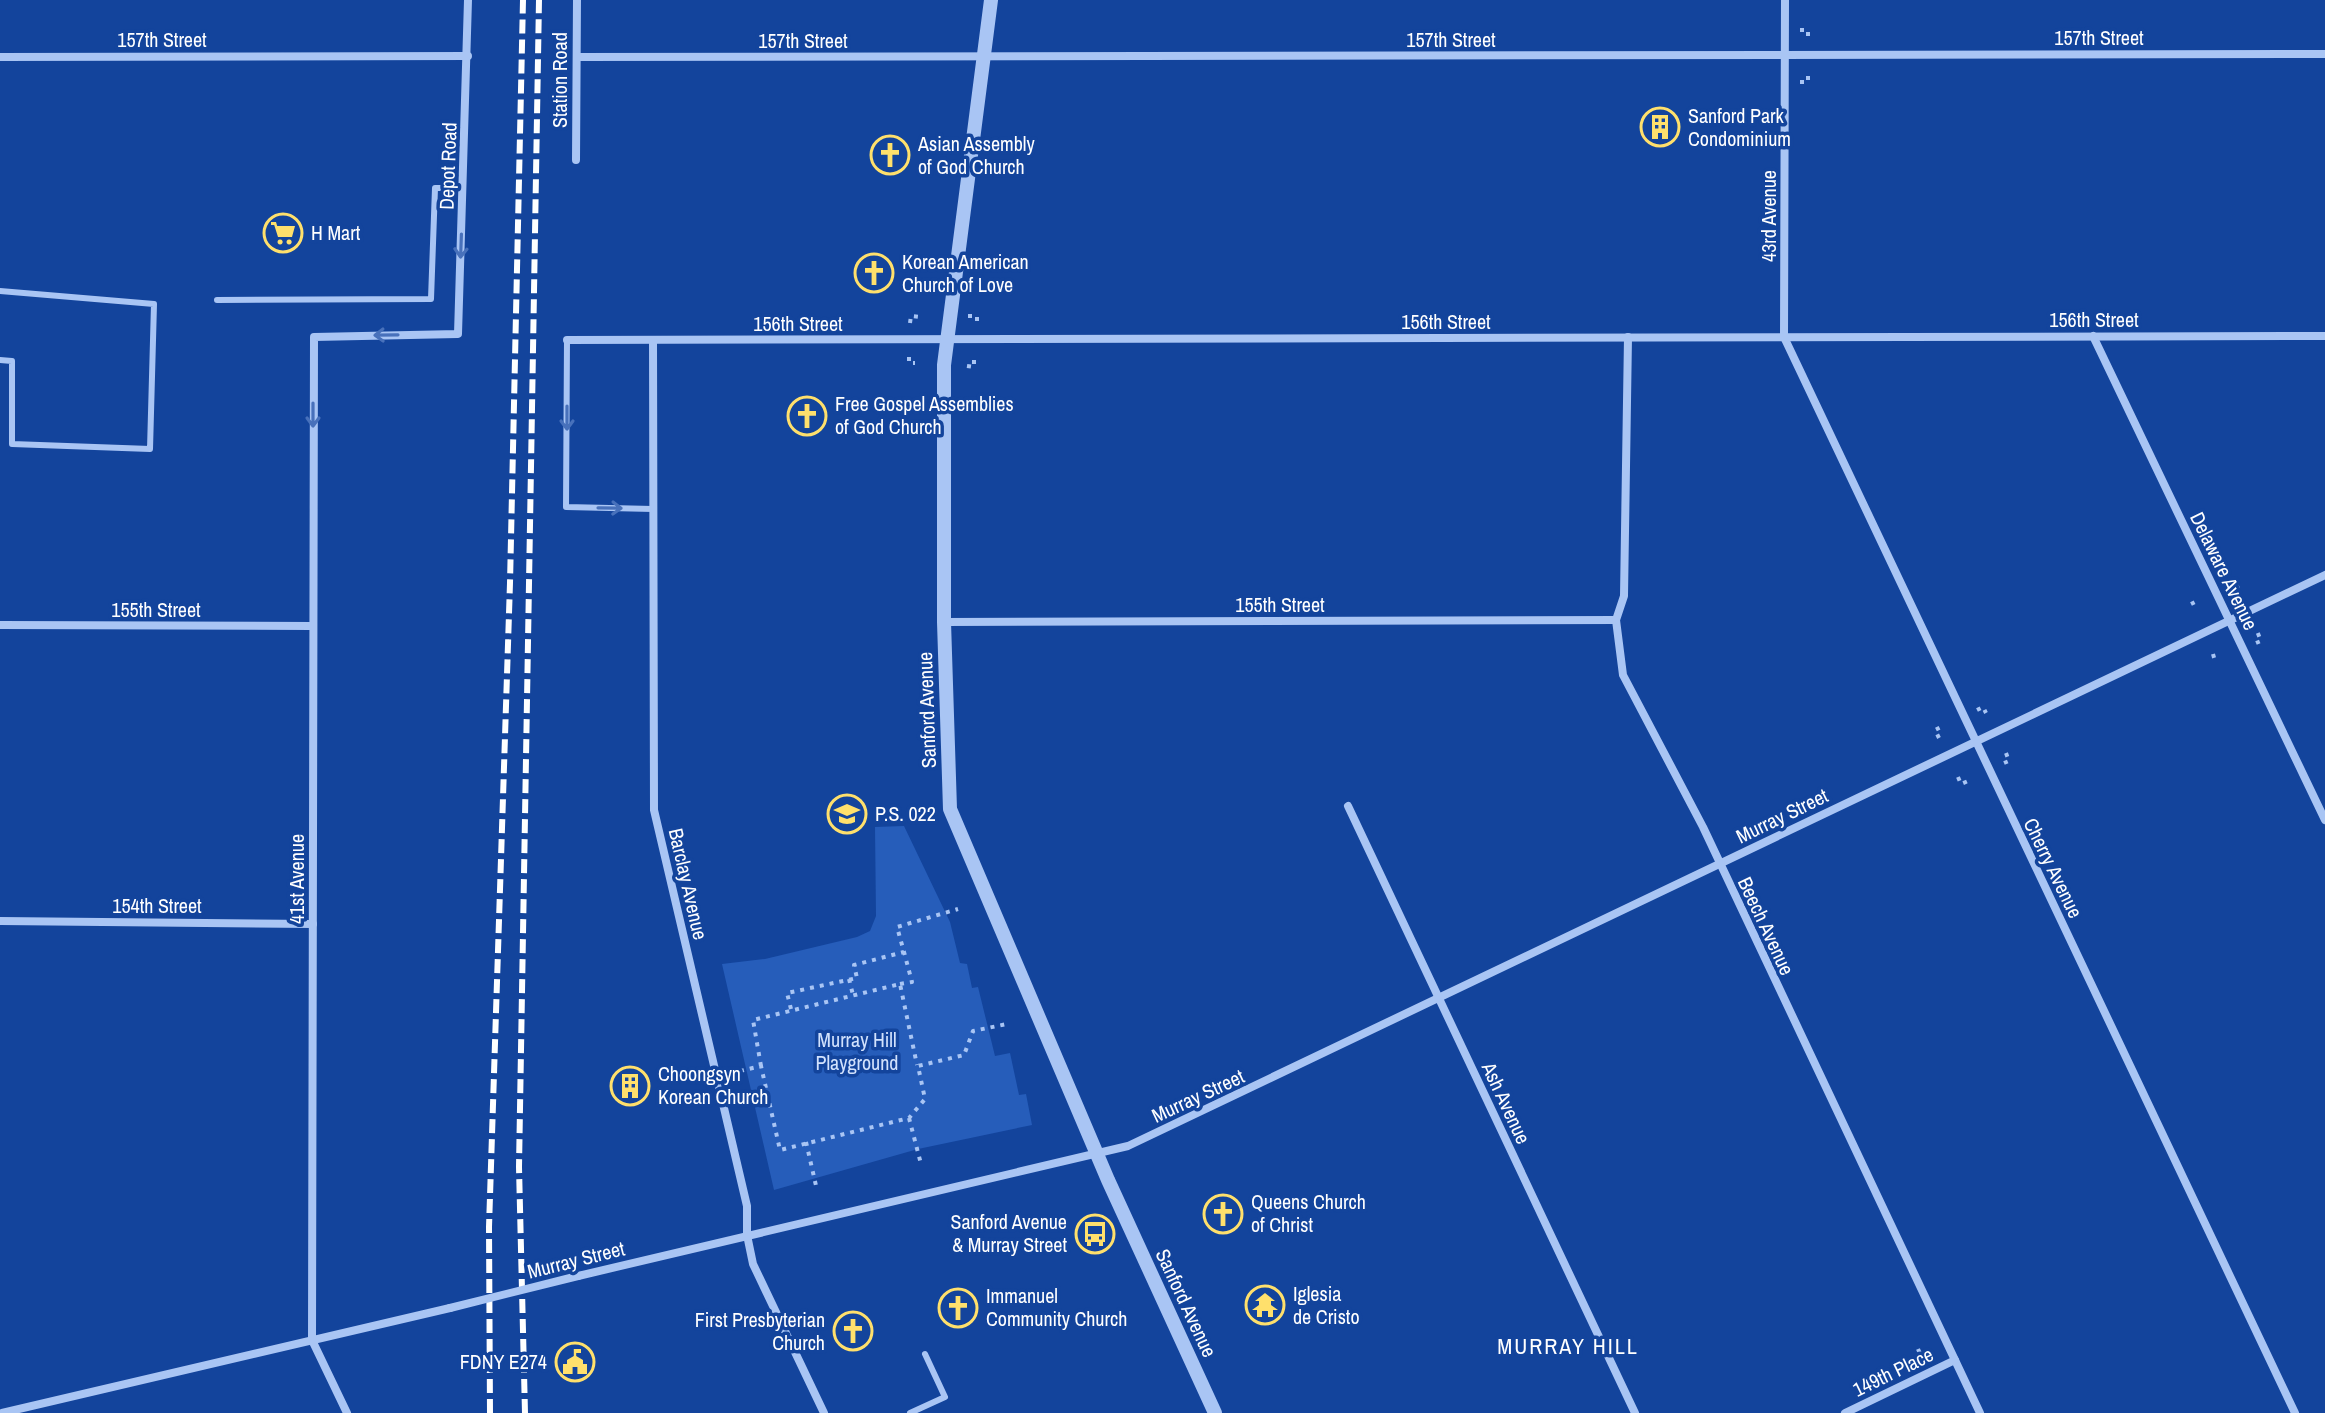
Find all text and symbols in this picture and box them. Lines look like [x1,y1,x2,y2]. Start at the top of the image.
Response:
street label: 157th Street [2054,24,2144,51]
street label: 157th Street [117,26,207,53]
street label: 157th Street [1406,26,1496,53]
street label: 157th Street [758,27,848,54]
street label: Station Road [546,32,573,128]
place label: Sanford Park Condominium [1688,102,1791,152]
building icon: Sanford Park Condominium [1639,106,1681,148]
street label: Depot Road [432,122,463,210]
place label: Asian Assembly of God Church [917,130,1035,180]
church icon: Asian Assembly of God Church [869,134,911,176]
street label: 43rd Avenue [1755,170,1782,262]
supermarket icon: H Mart [262,212,304,254]
place label: H Mart [311,219,361,246]
one-way arrow [454,232,469,259]
place label: Korean American Church of Love [902,248,1029,298]
church icon: Korean American Church of Love [853,252,895,294]
street label: 156th Street [2049,306,2139,333]
street label: 156th Street [1401,308,1491,335]
street label: 156th Street [753,310,843,337]
one-way arrow [373,328,400,343]
place label: Free Gospel Assemblies of God Church [835,390,1014,440]
church icon: Free Gospel Assemblies of God Church [786,395,828,437]
one-way arrow [306,401,321,428]
one-way arrow [559,404,575,431]
one-way arrow [596,500,623,516]
street label: Delaware Avenue [2184,507,2265,634]
street label: 155th Street [1235,591,1325,618]
street label: 155th Street [111,596,201,623]
street label: Sanford Avenue [911,651,942,769]
street label: Murray Street [1731,781,1833,849]
school or university icon: P.S. 022 [826,793,868,835]
place label: P.S. 022 [875,800,936,827]
street label: Cherry Avenue [2018,813,2089,922]
street label: Barclay Avenue [663,825,714,942]
street label: 41st Avenue [283,834,310,924]
street label: Beech Avenue [1732,872,1801,979]
street label: 154th Street [112,892,202,919]
park label: Murray Hill Playground [816,1026,898,1076]
street label: Ash Avenue [1475,1057,1537,1148]
place label: Choongsyn Korean Church [658,1060,768,1110]
street label: Murray Street [1147,1062,1249,1129]
building icon: Choongsyn Korean Church [609,1065,651,1107]
place label: Queens Church of Christ [1251,1188,1366,1238]
church icon: Queens Church of Christ [1202,1193,1244,1235]
place label: Sanford Avenue & Murray Street [951,1208,1067,1258]
bus stop icon: Sanford Avenue & Murray Street [1074,1213,1116,1255]
street label: Murray Street [524,1234,628,1285]
street label: Sanford Avenue [1150,1244,1223,1361]
place label: Iglesia de Cristo [1293,1280,1360,1330]
place label: Immanuel Community Church [986,1282,1127,1332]
temple icon: Iglesia de Cristo [1244,1284,1286,1326]
church icon: Immanuel Community Church [937,1287,979,1329]
place label: First Presbyterian Church [695,1306,825,1356]
church icon: First Presbyterian Church [832,1310,874,1352]
district label: MURRAY HILL [1497,1331,1639,1361]
street label: 149th Place [1848,1340,1938,1403]
public building icon: FDNY E274 [554,1341,596,1383]
place label: FDNY E274 [460,1348,547,1375]

